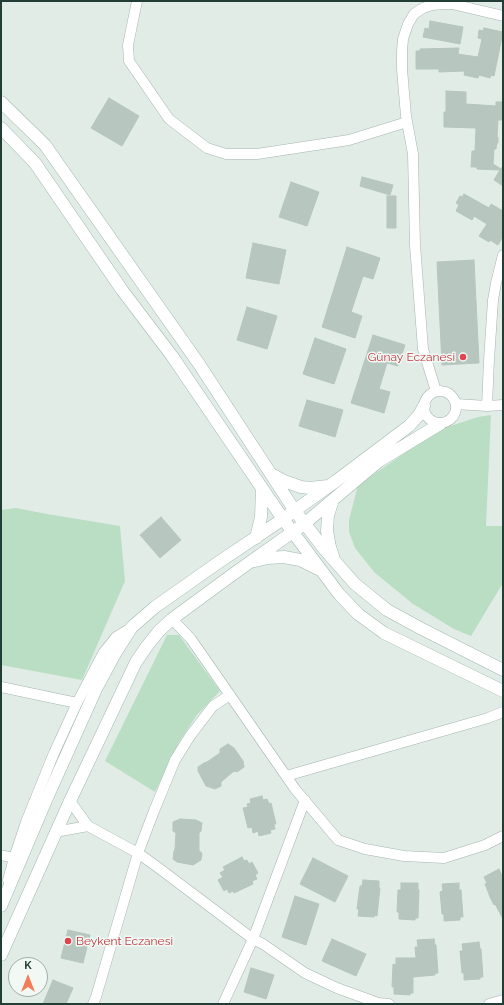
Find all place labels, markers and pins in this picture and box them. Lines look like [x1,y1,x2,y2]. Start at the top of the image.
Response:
place label: Günay Eczanesi [368,350,455,364]
marker: Günay Eczanesi [458,352,468,362]
place label: Beykent Eczanesi [76,934,173,948]
marker: Beykent Eczanesi [63,936,73,946]

